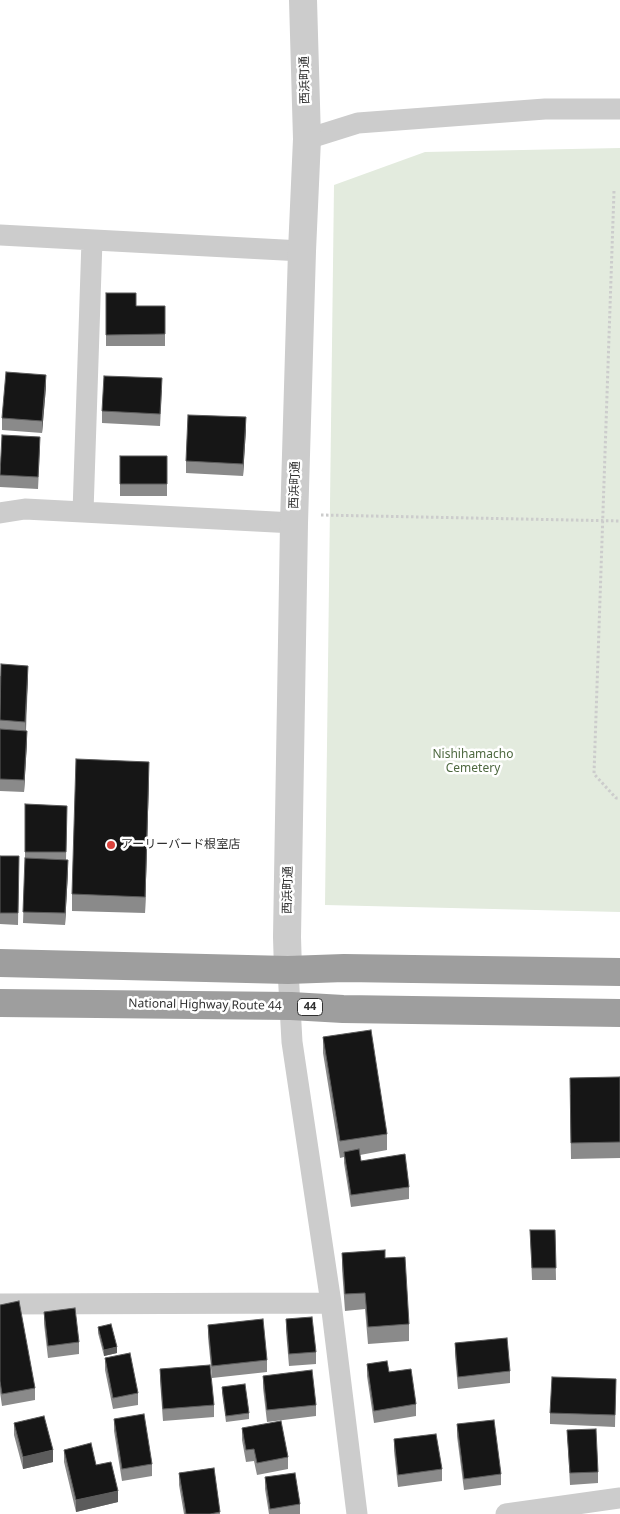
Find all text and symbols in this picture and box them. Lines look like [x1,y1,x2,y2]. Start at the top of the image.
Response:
street label: 西浜町通 [297,56,313,104]
street label: 西浜町通 [287,461,303,509]
park label: Nishihamacho Cemetery [432,748,514,776]
place label: アーリーバード根室店 [121,838,240,852]
marker: アーリーバード根室店 [105,839,117,851]
street label: 西浜町通 [280,866,296,914]
street label: National Highway Route 44 [128,996,282,1014]
road number: 44 [298,999,322,1016]

